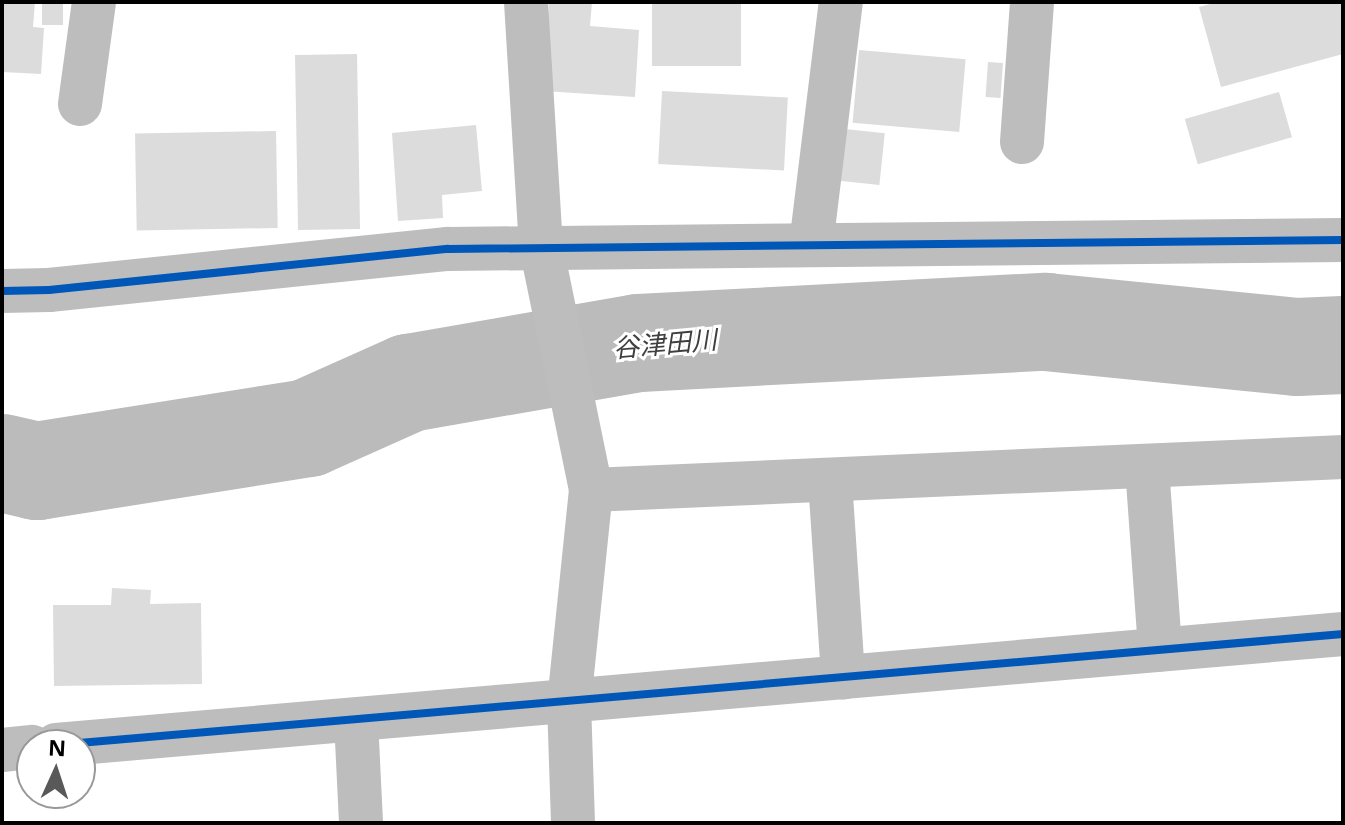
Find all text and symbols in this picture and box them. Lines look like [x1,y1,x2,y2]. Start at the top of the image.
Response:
water label: 谷津田川 [612,324,718,364]
north arrow [16,729,96,809]
text: N [47,732,67,762]

